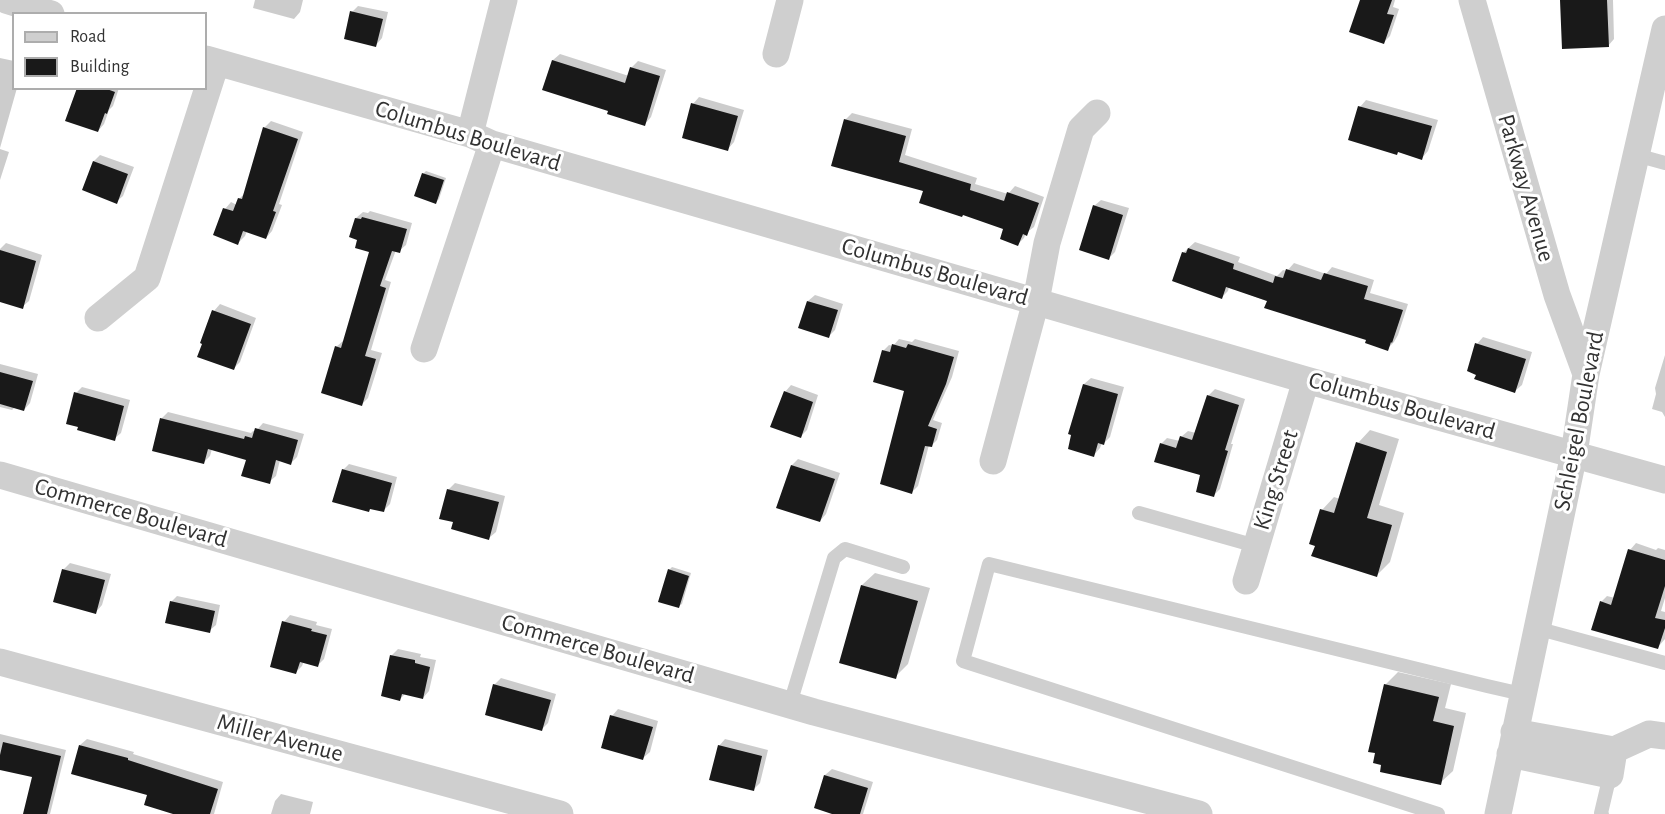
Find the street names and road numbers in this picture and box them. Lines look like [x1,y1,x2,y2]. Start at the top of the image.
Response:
street label: Columbus Boulevard [372,94,564,178]
street label: Parkway Avenue [1491,111,1561,265]
street label: Columbus Boulevard [838,232,1032,312]
street label: Schleigel Boulevard [1547,329,1611,513]
street label: Columbus Boulevard [1305,366,1499,446]
street label: King Street [1247,426,1305,534]
street label: Commerce Boulevard [31,472,231,554]
street label: Commerce Boulevard [498,608,698,690]
street label: Miller Avenue [214,707,346,769]

